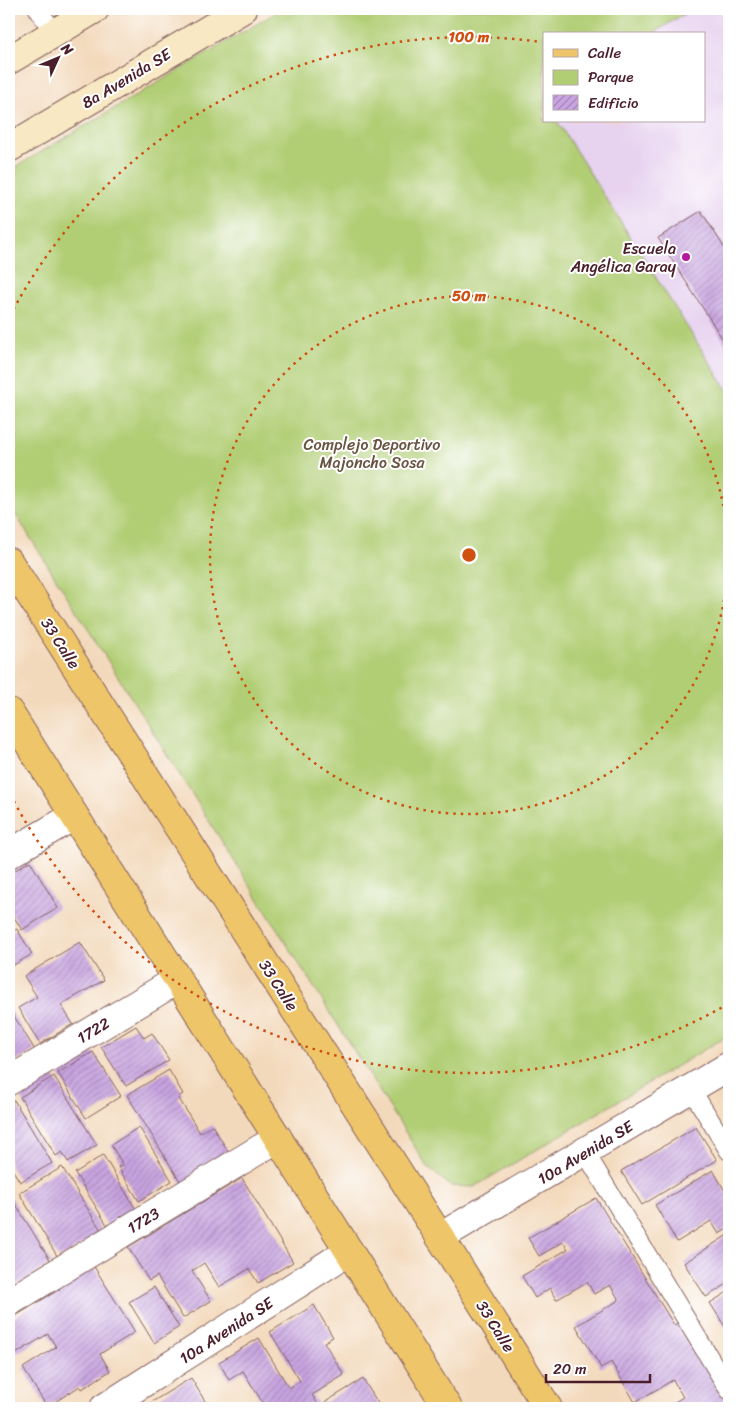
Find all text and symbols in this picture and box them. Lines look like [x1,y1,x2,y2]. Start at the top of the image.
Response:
text: 100 m [449,24,490,50]
north arrow [32,32,82,82]
legend [543,32,706,122]
text: N [54,36,80,62]
street label: 8a Avenida SE [76,40,178,117]
text: Calle [588,40,621,66]
text: Parque [588,64,633,90]
text: Edificio [588,90,639,116]
place label: Escuela Angélica Garay [570,234,677,281]
marker: Escuela Angélica Garay [680,251,692,263]
text: 50 m [452,283,487,309]
park label: Complejo Deportivo Majoncho Sosa [304,430,440,477]
centre of rings [460,546,478,564]
street label: 33 Calle [33,611,88,675]
street label: 33 Calle [251,953,306,1017]
street label: 1722 [71,1009,115,1052]
street label: 10a Avenida SE [532,1112,640,1193]
street label: 1723 [121,1199,165,1242]
street label: 10a Avenida SE [173,1288,280,1372]
street label: 33 Calle [468,1294,523,1358]
scale bar [546,1352,649,1384]
text: 20 m [553,1356,587,1382]

